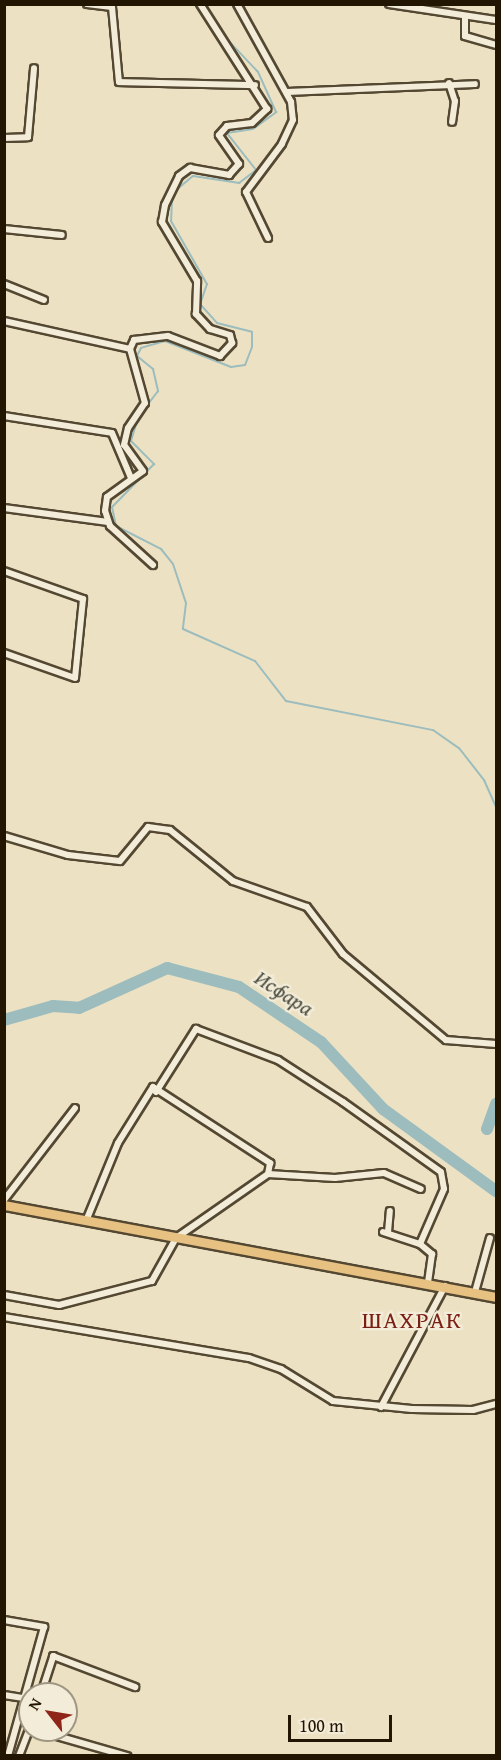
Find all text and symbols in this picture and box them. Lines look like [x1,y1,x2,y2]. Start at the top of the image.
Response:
water label: Исфара [250,964,318,1022]
district label: ШАХРАК [362,1306,462,1334]
north arrow [18,1682,78,1742]
text: N [21,1693,47,1715]
scale bar [291,1703,394,1741]
text: 100 m [299,1712,344,1739]

